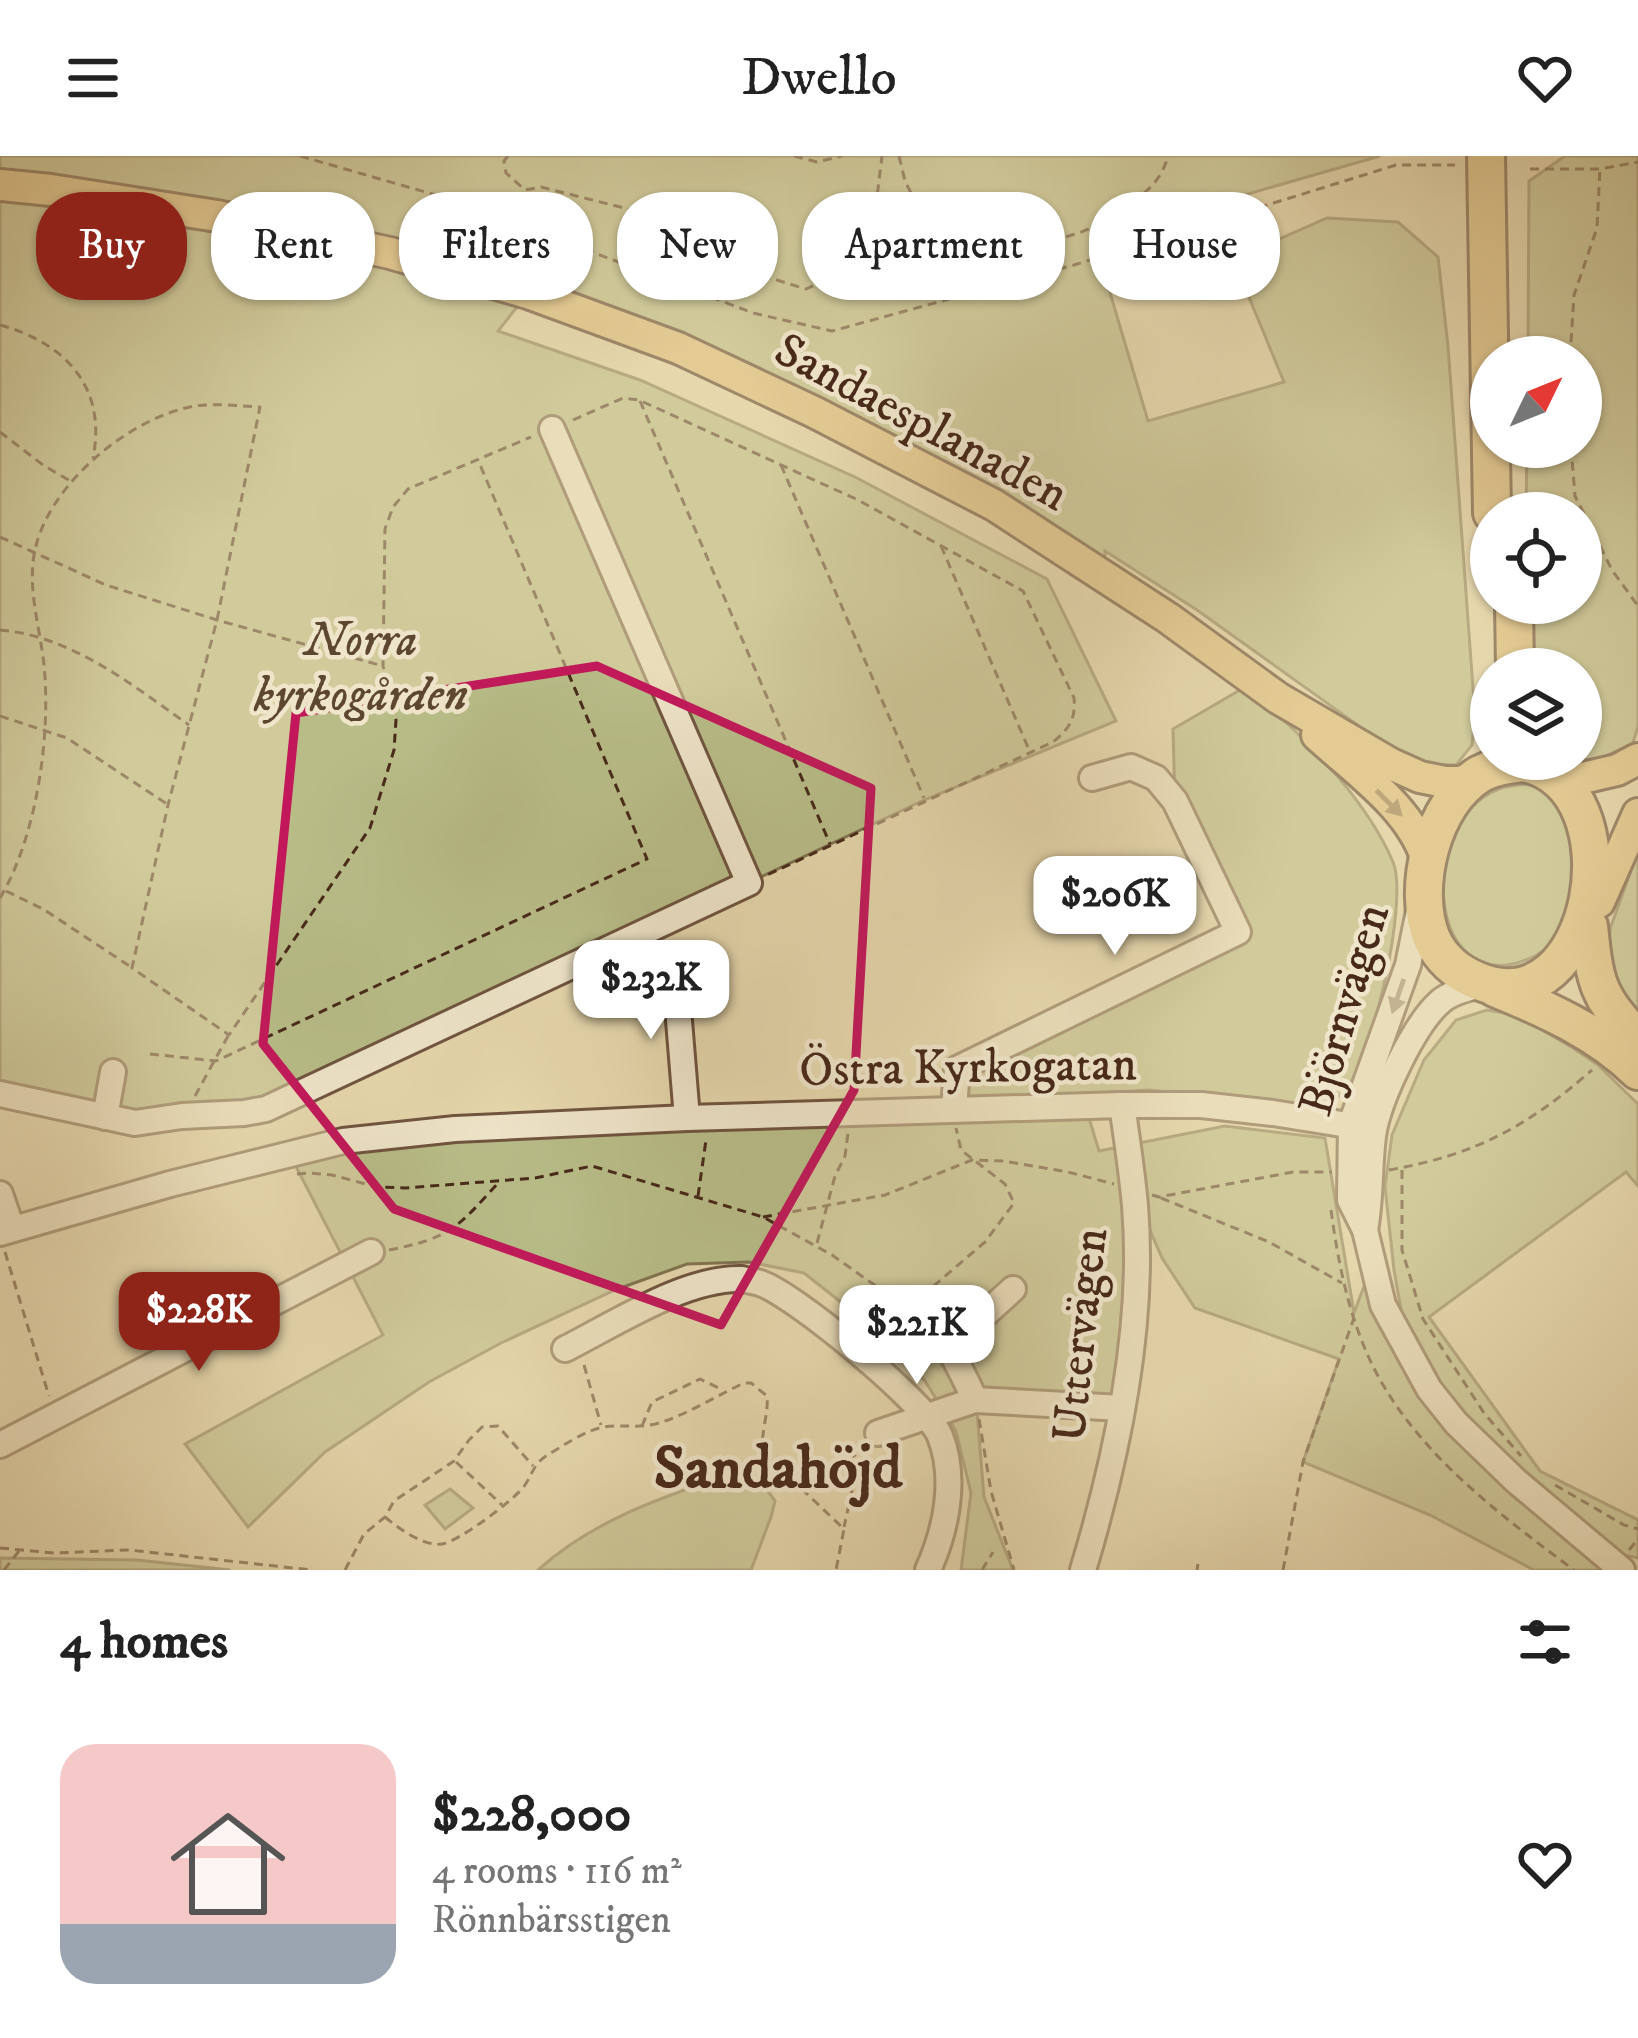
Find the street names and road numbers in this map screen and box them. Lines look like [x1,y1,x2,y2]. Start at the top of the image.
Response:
street label: Sandaesplanaden [764,321,1078,525]
street label: Björnvägen [1286,897,1404,1123]
street label: Östra Kyrkogatan [799,1035,1137,1101]
street label: Uttervägen [1040,1225,1122,1445]

